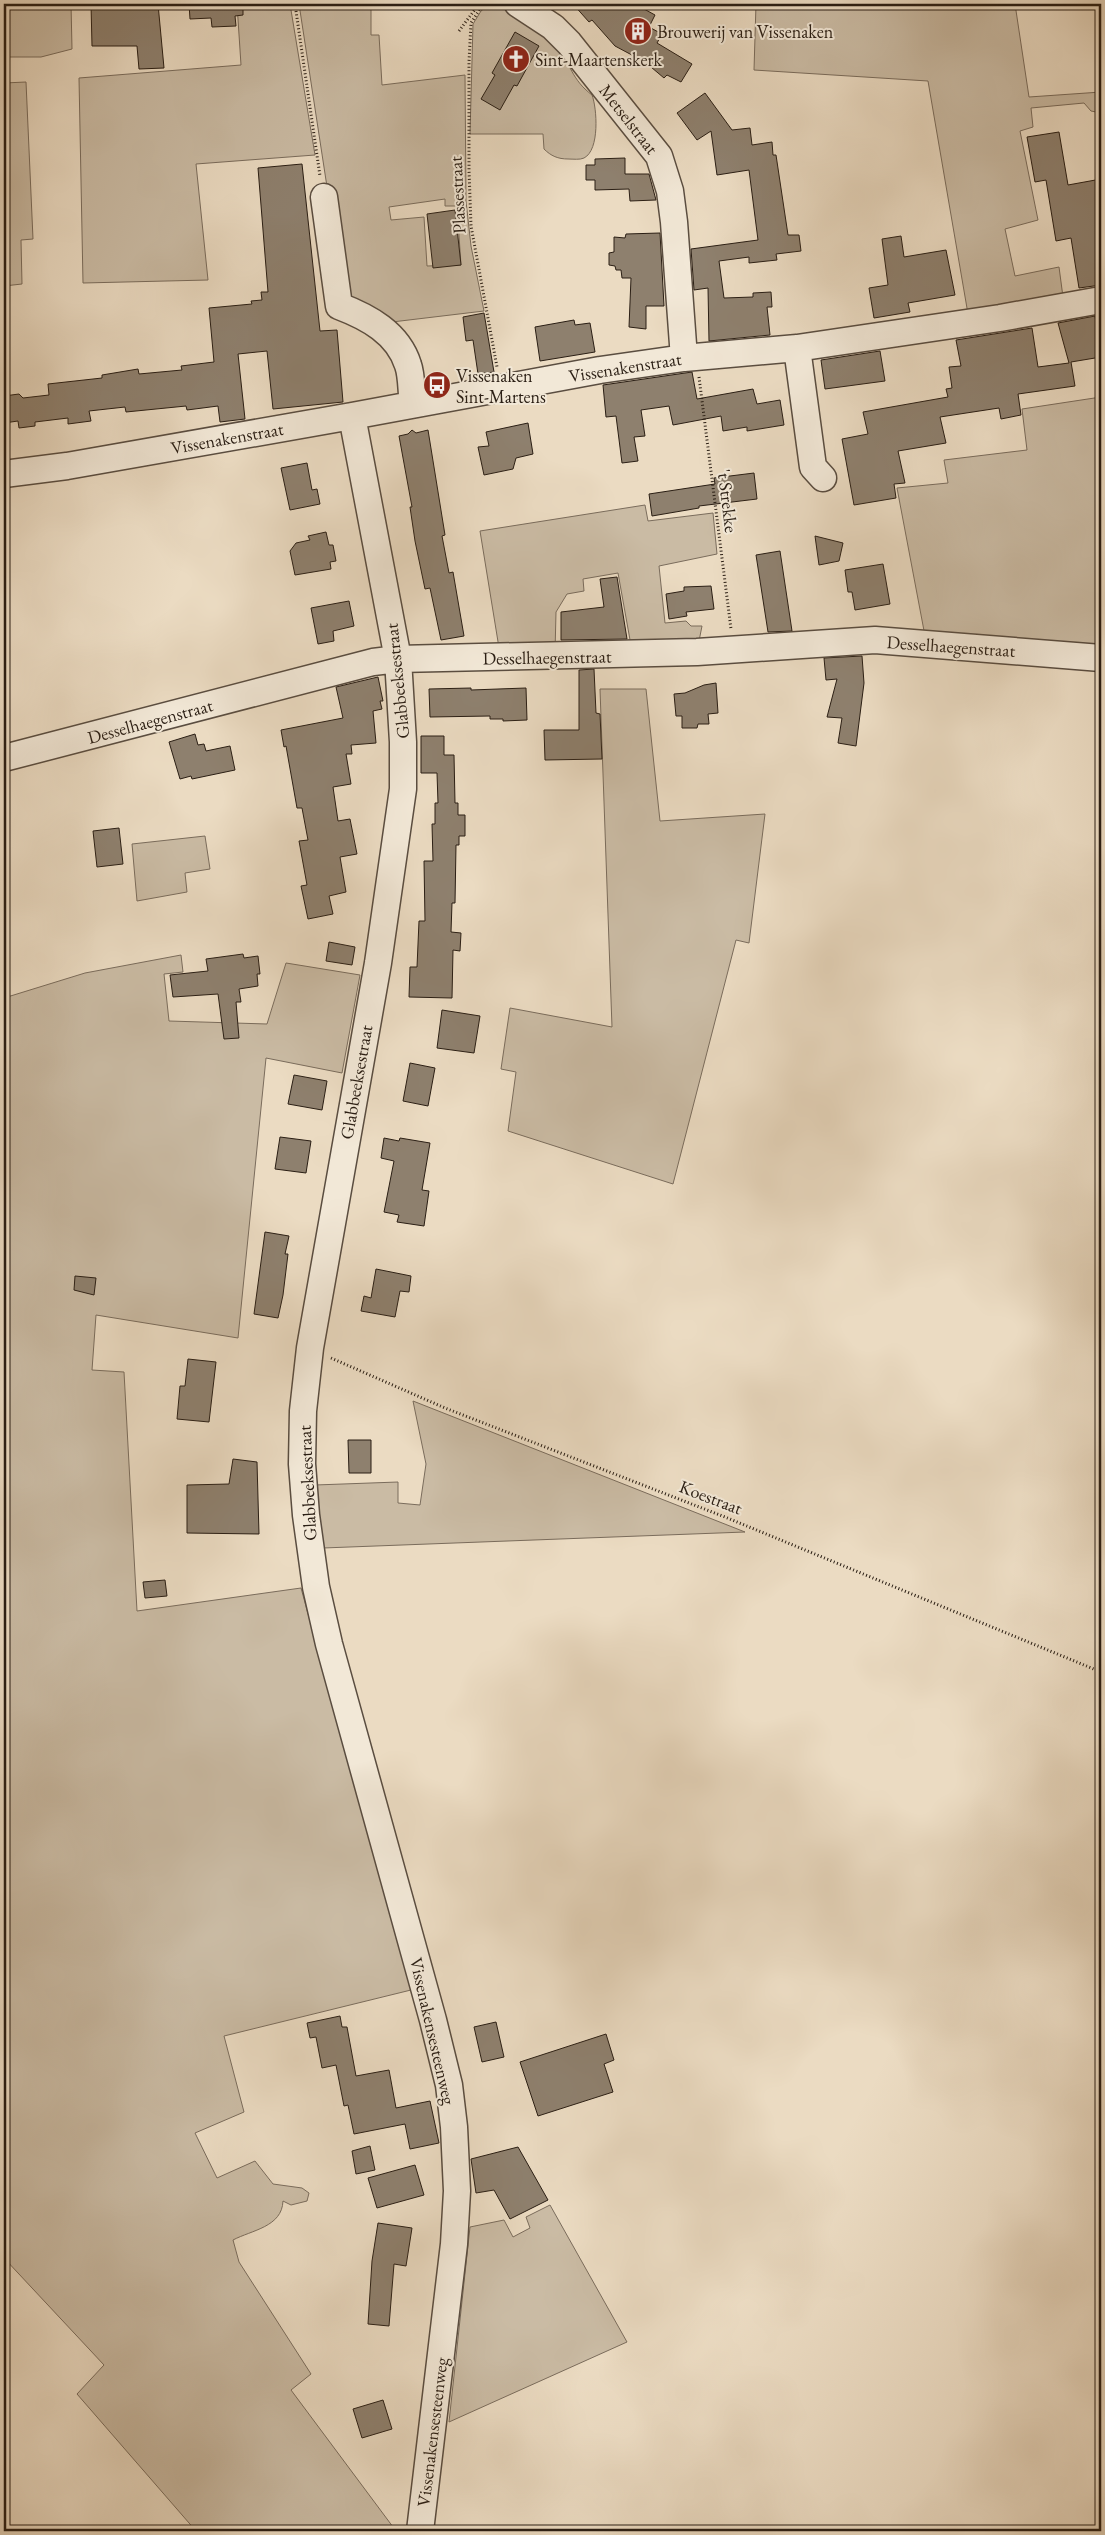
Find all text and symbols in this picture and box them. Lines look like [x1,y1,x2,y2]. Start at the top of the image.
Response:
building icon: Brouwerij van Vissenaken [623,16,653,46]
place label: Brouwerij van Vissenaken [657,20,834,43]
church icon: Sint-Maartenskerk [501,44,531,74]
place label: Sint-Maartenskerk [535,48,663,71]
street label: Metselstraat [594,79,664,159]
street label: Plassestraat [443,155,471,234]
street label: Vissenakenstraat [567,347,683,387]
place label: Vissenaken Sint-Martens [456,364,546,408]
bus stop icon: Vissenaken Sint-Martens [422,370,452,400]
street label: Vissenakenstraat [169,417,285,459]
street label: 't Strekke [713,468,743,534]
street label: Glabbeeksestraat [379,622,414,740]
street label: Desselhaegenstraat [886,630,1016,662]
street label: Desselhaegenstraat [482,644,612,670]
street label: Desselhaegenstraat [85,693,216,749]
street label: Glabbeeksestraat [335,1023,377,1141]
street label: Glabbeeksestraat [292,1424,322,1541]
street label: Koestraat [676,1474,746,1520]
street label: Vissenakensesteenweg [405,1955,461,2107]
street label: Vissenakensesteenweg [411,2356,453,2508]

